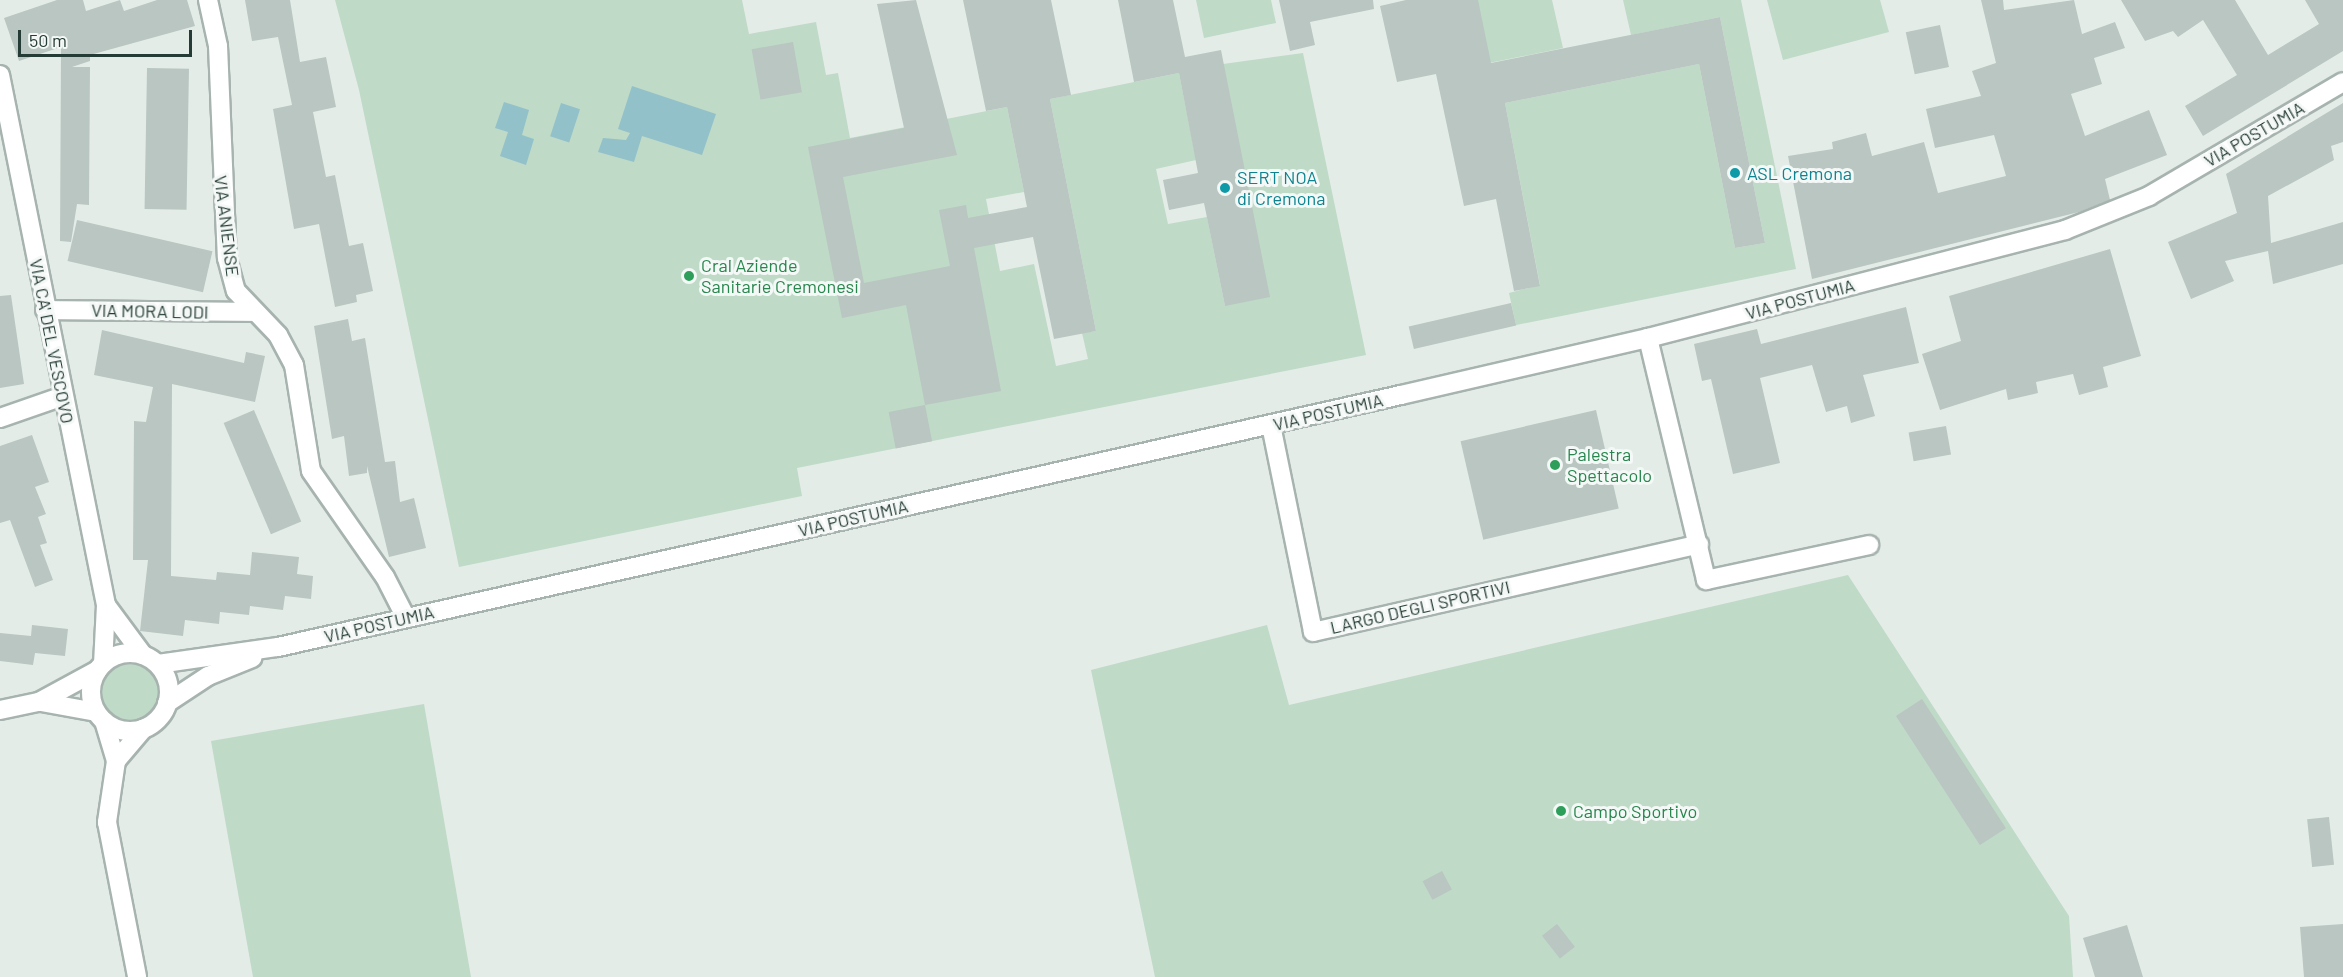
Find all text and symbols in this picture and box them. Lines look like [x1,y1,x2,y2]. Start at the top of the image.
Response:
scale bar [21,18,195,56]
text: 50 m [29,29,67,51]
street label: VIA POSTUMIA [2200,97,2308,171]
place label: ASL Cremona [1747,162,1852,184]
marker: ASL Cremona [1728,166,1742,180]
place label: SERT NOA di Cremona [1237,167,1325,210]
street label: VIA ANIENSE [210,174,244,278]
marker: SERT NOA di Cremona [1218,181,1232,195]
place label: Cral Aziende Sanitarie Cremonesi [701,255,859,298]
street label: VIA CA' DEL VESCOVO [25,257,79,425]
marker: Cral Aziende Sanitarie Cremonesi [682,269,696,283]
street label: VIA POSTUMIA [1743,274,1857,324]
street label: VIA MORA LODI [91,299,209,323]
street label: VIA POSTUMIA [1271,389,1385,435]
place label: Palestra Spettacolo [1567,444,1652,486]
marker: Palestra Spettacolo [1548,458,1562,472]
street label: VIA POSTUMIA [796,495,910,541]
street label: LARGO DEGLI SPORTIVI [1328,576,1512,638]
street label: VIA POSTUMIA [322,601,436,647]
place label: Campo Sportivo [1573,800,1697,822]
marker: Campo Sportivo [1554,804,1568,818]

